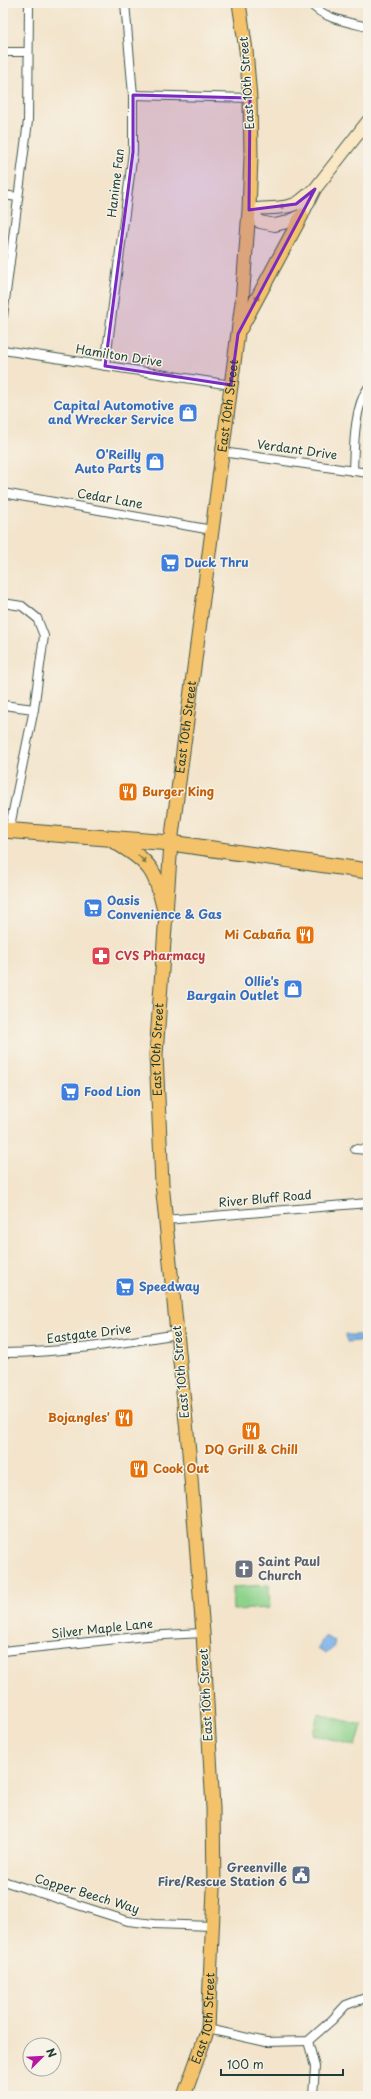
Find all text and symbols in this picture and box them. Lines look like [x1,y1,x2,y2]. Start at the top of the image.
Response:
street label: East 10th Street [234,36,258,130]
street label: Hanime Fan [102,147,128,218]
one-way arrow [278,203,291,209]
one-way arrow [253,294,259,306]
street label: Hamilton Drive [75,339,164,371]
street label: East 10th Street [212,358,242,453]
place label: Capital Automotive and Wrecker Service [48,396,174,428]
shop icon: Capital Automotive and Wrecker Service [177,402,199,424]
street label: Verdant Drive [256,434,338,464]
place label: O'Reilly Auto Parts [75,445,141,477]
shop icon: O'Reilly Auto Parts [144,451,166,473]
street label: Cedar Lane [76,483,145,513]
supermarket icon: Duck Thru [159,552,181,574]
place label: Duck Thru [184,553,249,571]
street label: East 10th Street [170,679,200,774]
restaurant icon: Burger King [117,781,139,803]
place label: Burger King [142,782,214,800]
one-way arrow [137,855,147,864]
place label: Oasis Convenience & Gas [107,891,222,923]
supermarket icon: Oasis Convenience & Gas [82,897,104,919]
restaurant icon: Mi Cabaña [294,924,316,946]
place label: Mi Cabaña [225,925,292,943]
pharmacy icon: CVS Pharmacy [90,945,112,967]
place label: CVS Pharmacy [115,946,205,964]
place label: Ollie's Bargain Outlet [186,972,279,1004]
shop icon: Ollie's Bargain Outlet [282,978,304,1000]
street label: East 10th Street [146,1002,168,1097]
supermarket icon: Food Lion [59,1081,81,1103]
place label: Food Lion [84,1082,141,1100]
street label: River Bluff Road [218,1185,312,1211]
supermarket icon: Speedway [114,1276,136,1298]
place label: Speedway [139,1277,200,1295]
street label: Eastgate Drive [46,1319,132,1347]
street label: East 10th Street [167,1325,193,1419]
restaurant icon: Bojangles' [113,1407,135,1429]
place label: Bojangles' [48,1408,110,1426]
restaurant icon: DQ Grill & Chill [240,1420,262,1442]
place label: DQ Grill & Chill [204,1440,298,1458]
restaurant icon: Cook Out [128,1458,150,1480]
place label: Cook Out [153,1459,210,1477]
place label: Saint Paul Church [258,1552,320,1584]
church icon: Saint Paul Church [233,1558,255,1580]
street label: Silver Maple Lane [50,1614,154,1642]
street label: East 10th Street [194,1648,216,1742]
place label: Greenville Fire/Rescue Station 6 [158,1858,288,1890]
public building icon: Greenville Fire/Rescue Station 6 [290,1864,312,1886]
street label: Copper Beech Way [33,1869,142,1918]
street label: East 10th Street [186,1972,218,2066]
north arrow [22,2037,62,2077]
text: N [42,2045,61,2060]
scale bar [221,2051,343,2077]
text: 100 m [227,2055,264,2073]

